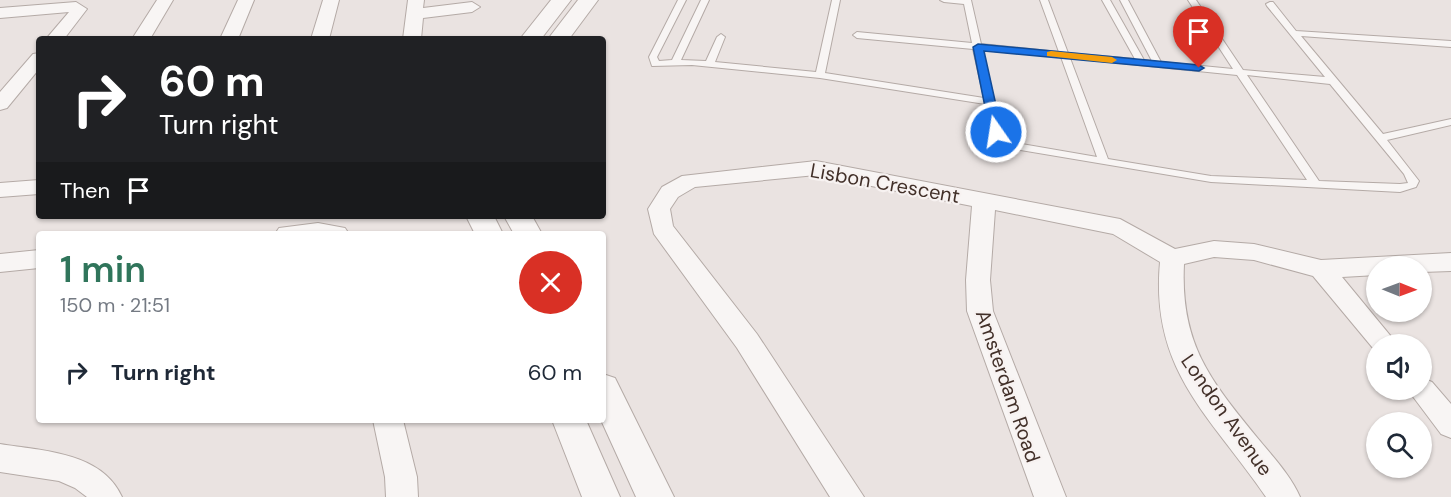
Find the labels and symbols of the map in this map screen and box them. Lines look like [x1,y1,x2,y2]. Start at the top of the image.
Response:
pin [1173,6,1224,68]
position arrow [964,100,1028,164]
street label: Lisbon Crescent [808,157,962,209]
north arrow [1366,256,1432,322]
street label: Amsterdam Road [970,306,1046,466]
street label: London Avenue [1175,349,1279,481]

